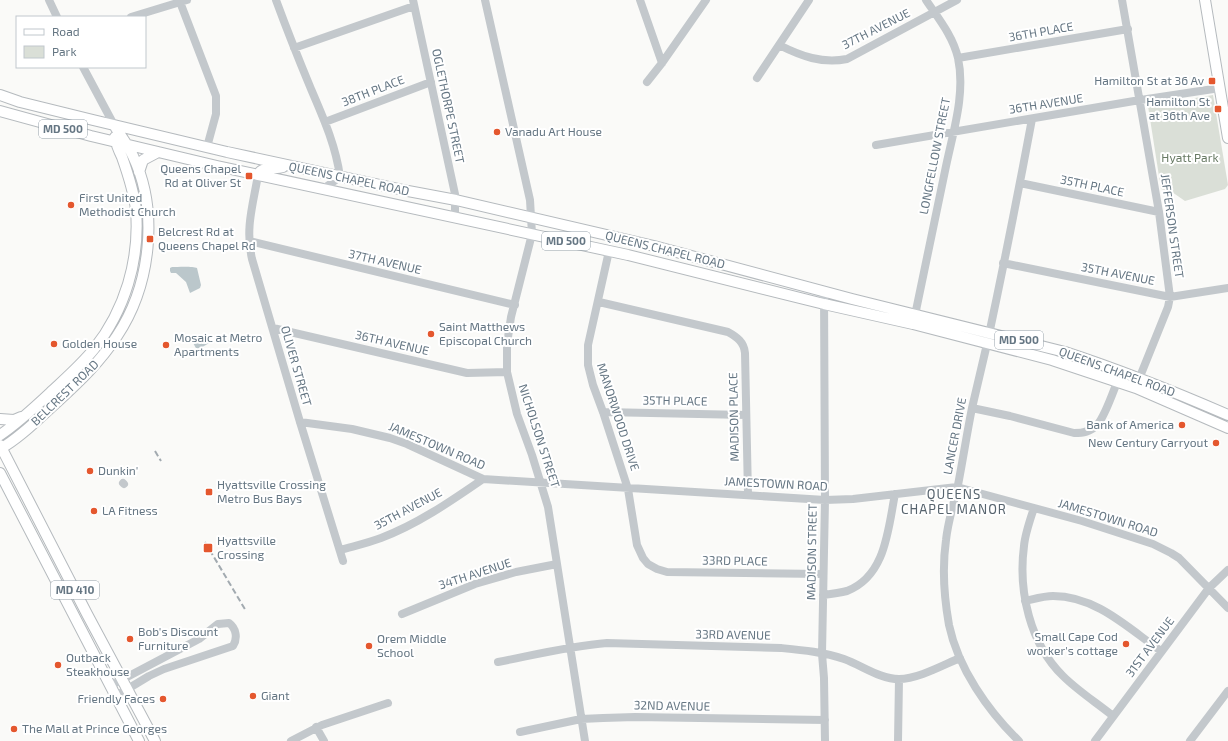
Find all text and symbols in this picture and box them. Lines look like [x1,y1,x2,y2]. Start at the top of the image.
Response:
street label: 37TH AVENUE [839,5,912,51]
legend [16,16,146,68]
street label: 36TH PLACE [1007,18,1075,44]
text: Road [52,24,80,38]
text: Park [52,44,77,58]
street label: OGLETHORPE STREET [430,47,468,164]
street label: 38TH PLACE [339,72,406,108]
place label: Hamilton St at 36 Av [1094,73,1205,87]
marker: Hamilton St at 36 Av [1207,76,1217,86]
street label: 36TH AVENUE [1008,90,1084,116]
place label: Hamilton St at 36th Ave [1146,94,1210,122]
street label: LONGFELLOW STREET [916,96,952,215]
marker: Hamilton St at 36th Ave [1213,104,1223,114]
road number: MD 500 [39,120,87,138]
place label: Vanadu Art House [505,124,602,138]
marker: Vanadu Art House [492,127,502,137]
park label: Hyatt Park [1161,150,1219,164]
street label: QUEENS CHAPEL ROAD [287,158,411,199]
place label: Queens Chapel Rd at Oliver St [160,161,241,189]
marker: Queens Chapel Rd at Oliver St [244,171,254,181]
street label: 35TH PLACE [1059,171,1126,199]
street label: JEFFERSON STREET [1159,173,1187,279]
place label: First United Methodist Church [79,190,176,218]
marker: First United Methodist Church [66,200,76,210]
place label: Belcrest Rd at Queens Chapel Rd [158,224,256,253]
street label: QUEENS CHAPEL ROAD [604,227,727,272]
road number: MD 500 [542,232,590,250]
marker: Belcrest Rd at Queens Chapel Rd [145,234,155,244]
street label: 37TH AVENUE [347,246,423,276]
street label: 35TH AVENUE [1080,259,1156,287]
place label: Saint Matthews Episcopal Church [439,319,532,347]
street label: OLIVER STREET [279,324,315,408]
street label: 36TH AVENUE [354,327,431,357]
marker: Saint Matthews Episcopal Church [426,329,436,339]
place label: Mosaic at Metro Apartments [174,330,263,358]
road number: MD 500 [995,331,1043,349]
place label: Golden House [62,336,137,350]
marker: Golden House [49,339,59,349]
marker: Mosaic at Metro Apartments [161,340,171,350]
street label: QUEENS CHAPEL ROAD [1057,343,1177,400]
street label: BELCREST ROAD [28,357,101,428]
street label: MANORWOOD DRIVE [595,361,643,473]
street label: MADISON PLACE [725,372,741,462]
street label: NICHOLSON STREET [517,382,563,489]
street label: 35TH PLACE [642,392,708,408]
street label: LANCER DRIVE [940,396,968,476]
place label: Bank of America [1086,417,1174,431]
street label: JAMESTOWN ROAD [387,418,488,472]
marker: Bank of America [1177,420,1187,430]
place label: New Century Carryout [1088,435,1208,449]
marker: New Century Carryout [1211,438,1221,448]
place label: Dunkin' [98,463,138,477]
marker: Dunkin' [85,466,95,476]
street label: JAMESTOWN ROAD [724,473,828,493]
place label: Hyattsville Crossing Metro Bus Bays [217,477,326,505]
street label: 35TH AVENUE [371,484,444,532]
district label: QUEENS CHAPEL MANOR [901,486,1007,517]
marker: Hyattsville Crossing Metro Bus Bays [204,487,214,497]
street label: JAMESTOWN ROAD [1057,495,1160,539]
place label: LA Fitness [102,503,158,517]
street label: MADISON STREET [803,504,819,600]
marker: LA Fitness [89,506,99,516]
place label: Hyattsville Crossing [217,533,276,561]
marker: Hyattsville Crossing [202,542,214,554]
street label: 33RD PLACE [702,552,768,568]
street label: 34TH AVENUE [437,555,513,591]
road number: MD 410 [51,581,99,599]
street label: 31ST AVENUE [1122,613,1176,679]
place label: Bob's Discount Furniture [138,624,219,652]
street label: 33RD AVENUE [695,626,771,642]
place label: Small Cape Cod worker's cottage [1027,629,1118,657]
place label: Orem Middle School [377,631,447,659]
marker: Bob's Discount Furniture [125,634,135,644]
marker: Small Cape Cod worker's cottage [1121,639,1131,649]
marker: Orem Middle School [364,641,374,651]
place label: Outback Steakhouse [66,650,130,678]
marker: Outback Steakhouse [53,660,63,670]
place label: Giant [261,688,290,702]
place label: Friendly Faces [78,691,155,705]
marker: Giant [248,691,258,701]
marker: Friendly Faces [158,694,168,704]
street label: 32ND AVENUE [634,697,711,713]
place label: The Mall at Prince Georges [22,721,167,735]
marker: The Mall at Prince Georges [9,724,19,734]

